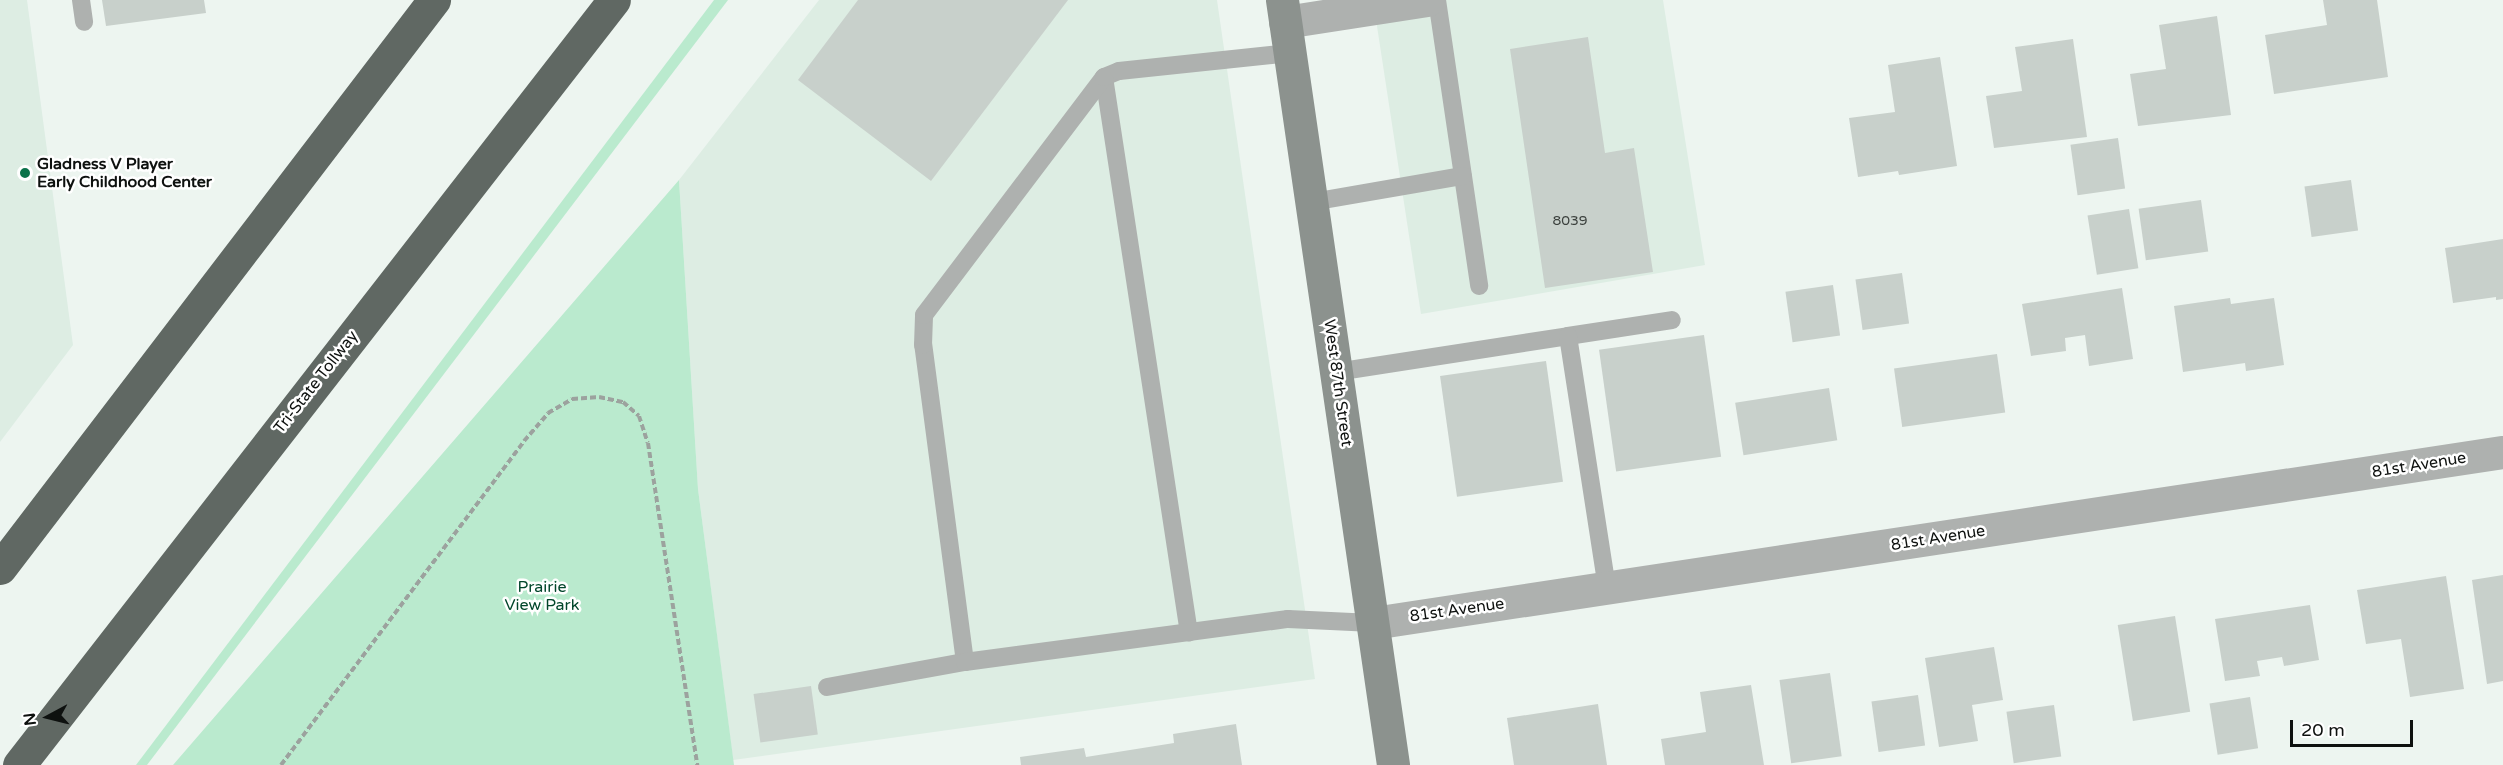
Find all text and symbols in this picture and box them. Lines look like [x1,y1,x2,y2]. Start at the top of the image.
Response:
place label: Gladness V Player Early Childhood Center [37,154,212,192]
marker: Gladness V Player Early Childhood Center [18,166,32,180]
house number: 8039 [1552,213,1588,229]
street label: West 87th Street [1320,318,1356,448]
street label: Tri-State Tollway [270,327,362,437]
street label: 81st Avenue [2370,448,2468,482]
street label: 81st Avenue [1889,521,1987,555]
park label: Prairie View Park [505,577,579,615]
street label: 81st Avenue [1409,594,1505,626]
north arrow [18,687,78,747]
scale bar [2293,708,2416,746]
text: N [19,712,41,727]
text: 20 m [2301,719,2345,741]

